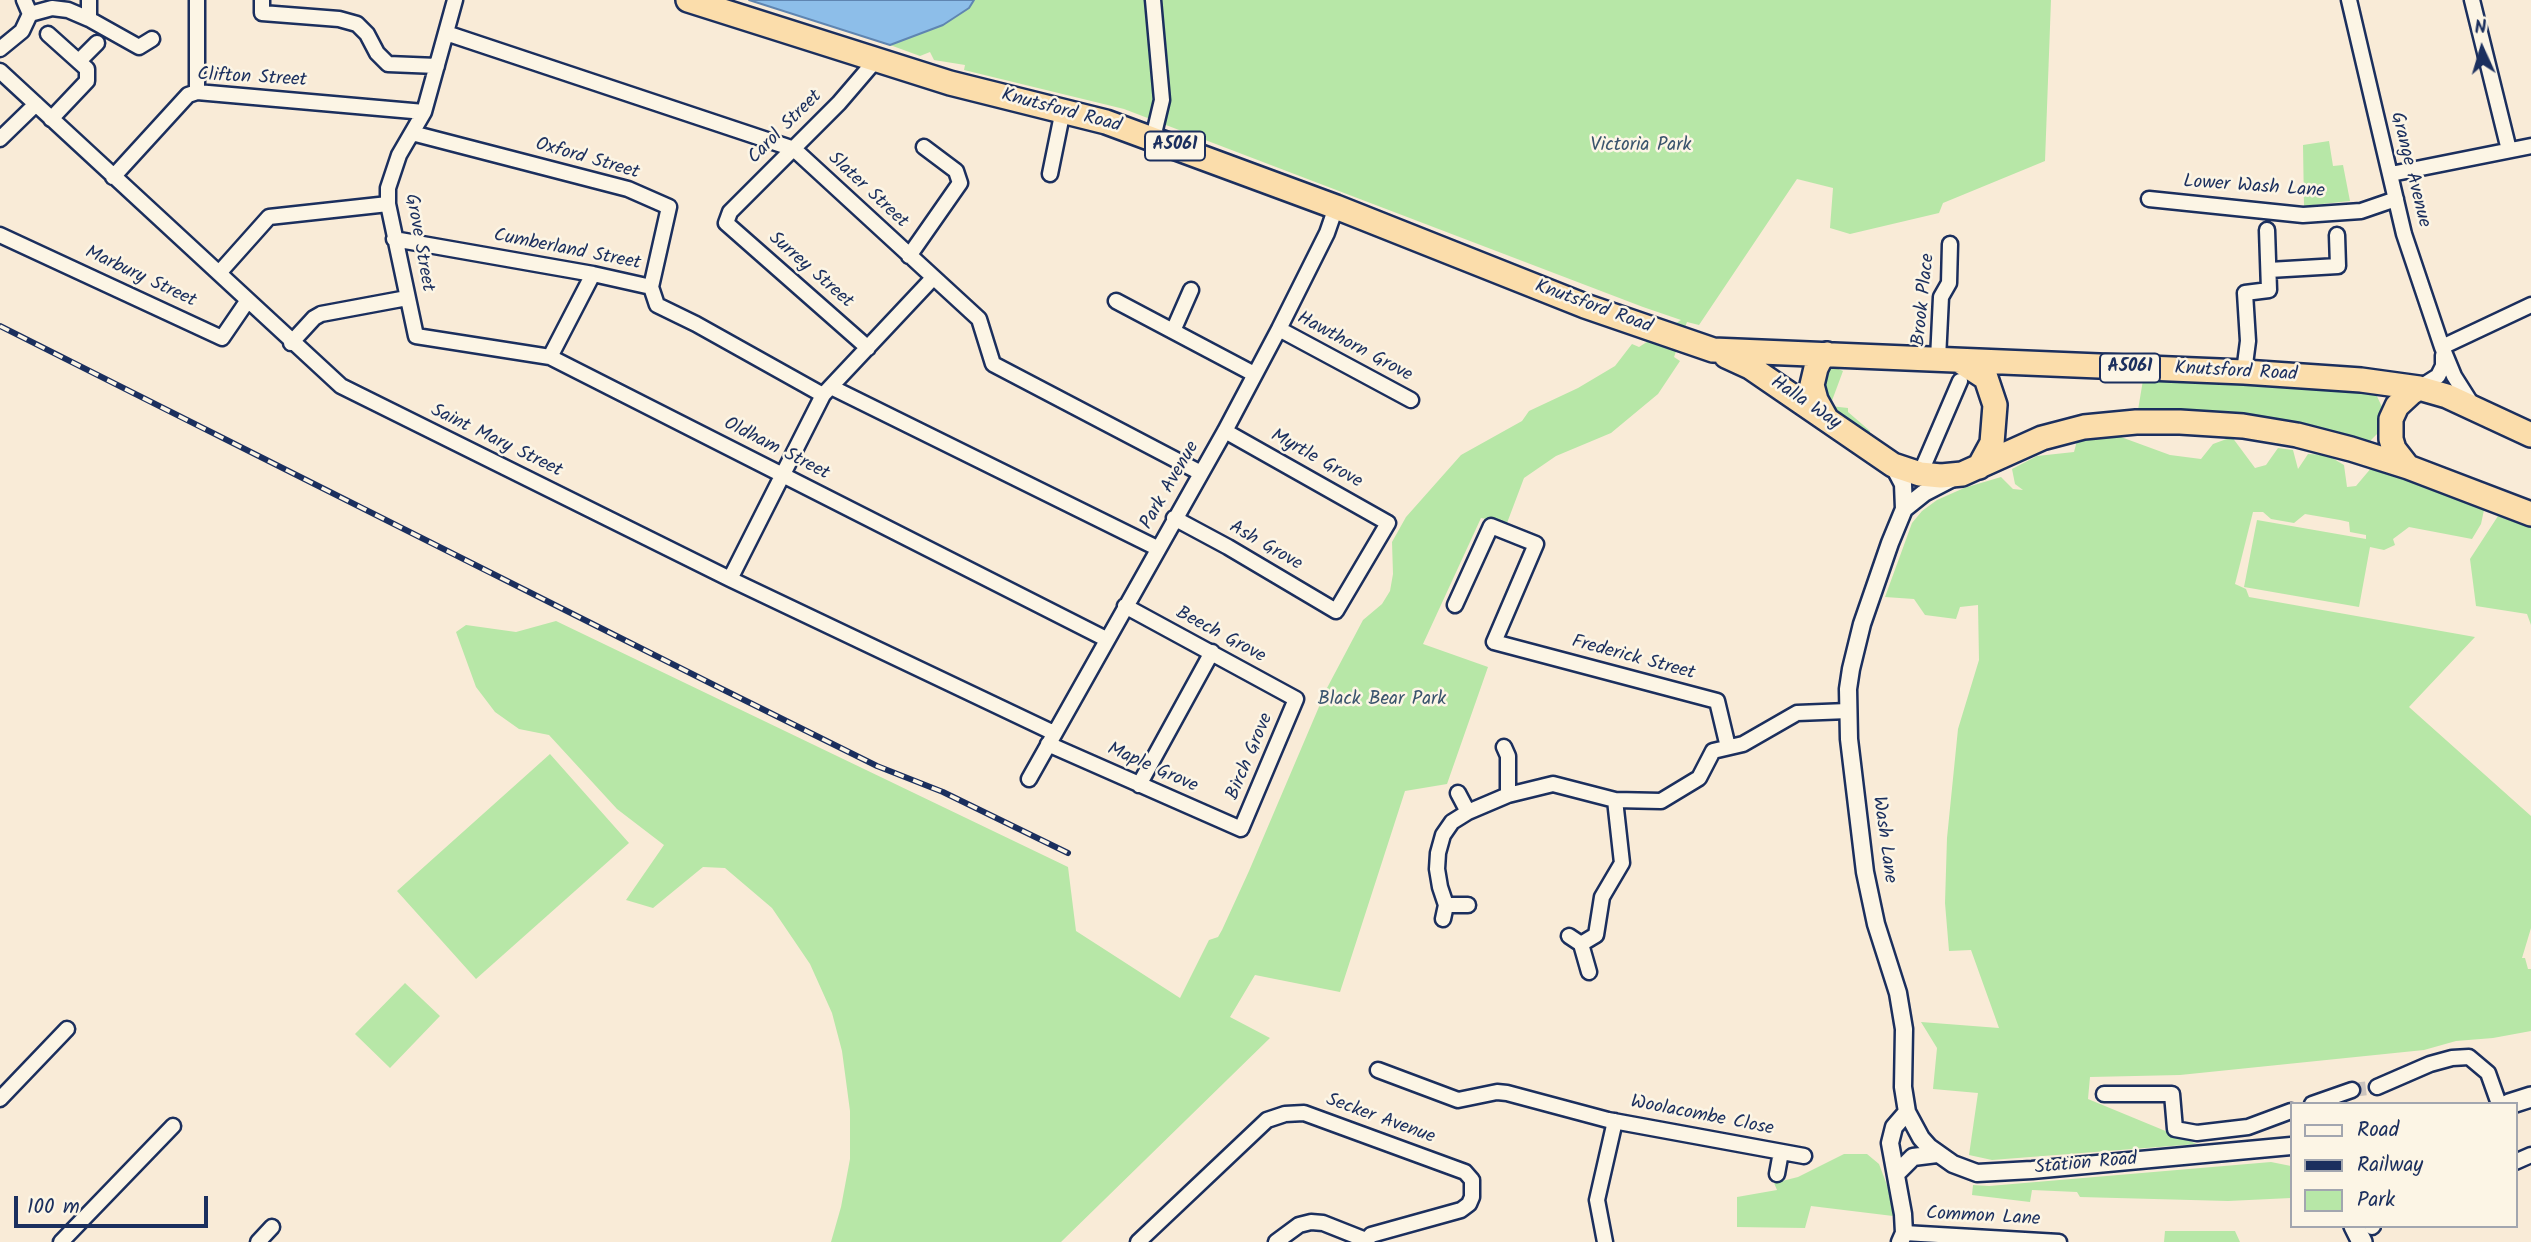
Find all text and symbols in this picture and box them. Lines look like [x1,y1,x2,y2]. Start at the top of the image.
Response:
text: N [2474,13,2488,43]
north arrow [2447,14,2517,84]
street label: Clifton Street [197,65,307,93]
street label: Knutsford Road [999,85,1123,139]
street label: Carol Street [744,86,828,170]
street label: Grange Avenue [2384,110,2434,230]
road number: A5061 [1145,132,1205,160]
street label: Oxford Street [532,134,642,186]
park label: Victoria Park [1591,136,1691,158]
street label: Slater Street [822,148,912,234]
street label: Lower Wash Lane [2182,172,2326,204]
street label: Grove Street [398,192,438,294]
street label: Cumberland Street [491,226,643,276]
street label: Surrey Street [763,228,857,314]
street label: Marbury Street [81,242,199,314]
street label: Brook Place [1909,253,1941,347]
street label: Knutsford Road [1531,276,1655,340]
street label: Hawthorn Grove [1292,308,1416,388]
road number: A5061 [2100,354,2160,382]
street label: Knutsford Road [2174,358,2298,388]
street label: Halla Way [1765,372,1845,436]
street label: Saint Mary Street [427,400,565,484]
street label: Oldham Street [719,414,833,486]
street label: Myrtle Grove [1266,425,1366,495]
street label: Park Avenue [1137,438,1205,534]
street label: Ash Grove [1224,517,1306,577]
street label: Beech Grove [1171,603,1269,669]
street label: Frederick Street [1569,632,1697,686]
park label: Black Bear Park [1318,690,1446,712]
street label: Birch Grove [1222,710,1280,804]
street label: Maple Grove [1103,739,1201,799]
street label: Wash Lane [1866,795,1900,885]
street label: Secker Avenue [1322,1090,1438,1150]
street label: Woolacombe Close [1629,1092,1775,1142]
legend [2290,1102,2517,1228]
text: Road [2357,1114,2399,1147]
street label: Station Road [2034,1149,2138,1181]
text: Railway [2357,1149,2423,1182]
scale bar [18,1182,212,1226]
text: Park [2357,1184,2395,1217]
text: 100 m [27,1191,80,1224]
street label: Common Lane [1925,1204,2041,1232]

